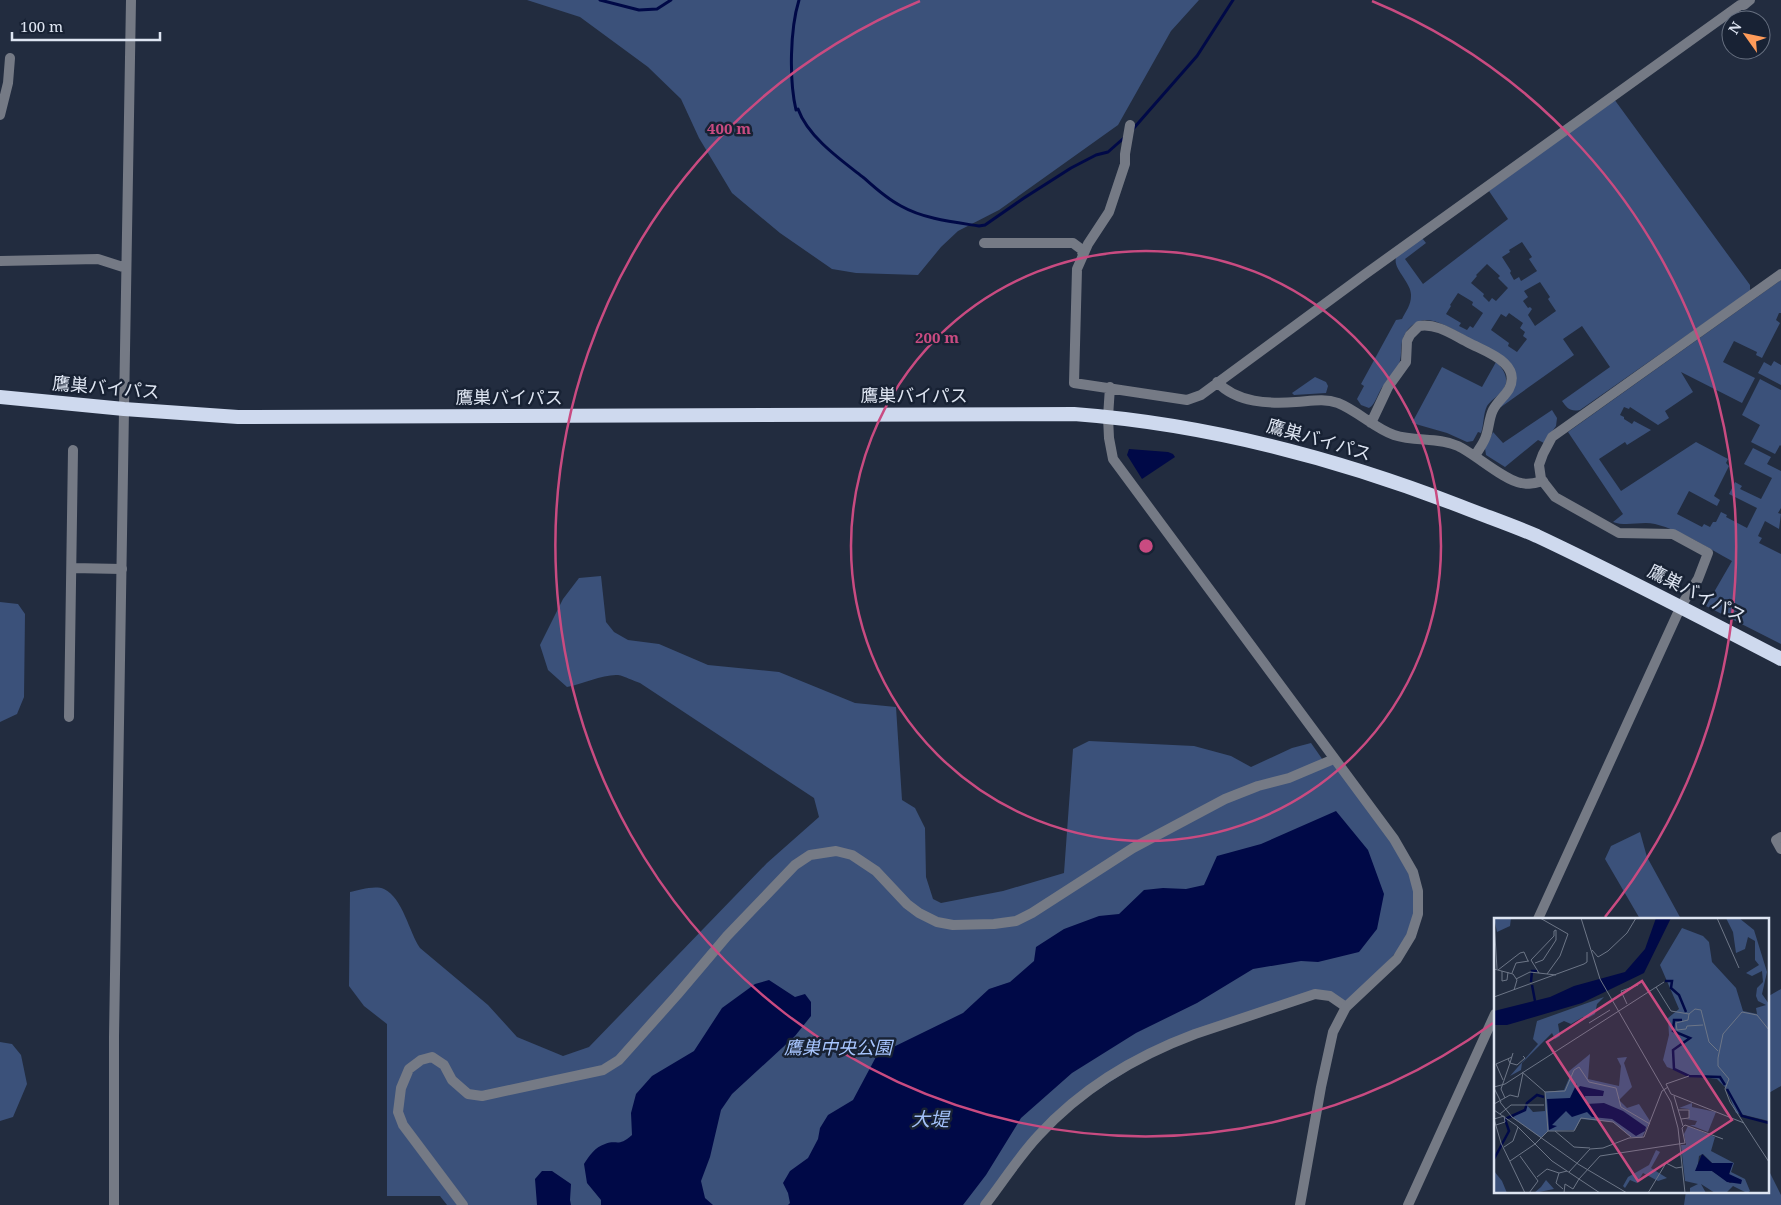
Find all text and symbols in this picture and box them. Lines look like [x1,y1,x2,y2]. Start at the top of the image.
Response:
scale bar [12,10,160,42]
north arrow [1721,10,1771,60]
text: 100 m [20,16,63,36]
text: N [1724,18,1746,37]
text: 400 m [707,118,751,138]
text: 200 m [915,327,959,347]
street label: 鷹巣バイパス [51,370,161,404]
street label: 鷹巣バイパス [860,383,968,407]
street label: 鷹巣バイパス [455,385,563,409]
street label: 鷹巣バイパス [1264,413,1374,465]
centre of rings [1137,537,1155,555]
street label: 鷹巣バイパス [1644,558,1751,628]
inset map [1494,918,1768,1192]
park label: 鷹巣中央公園 [784,1035,895,1059]
water label: 大堤 [911,1106,951,1132]

